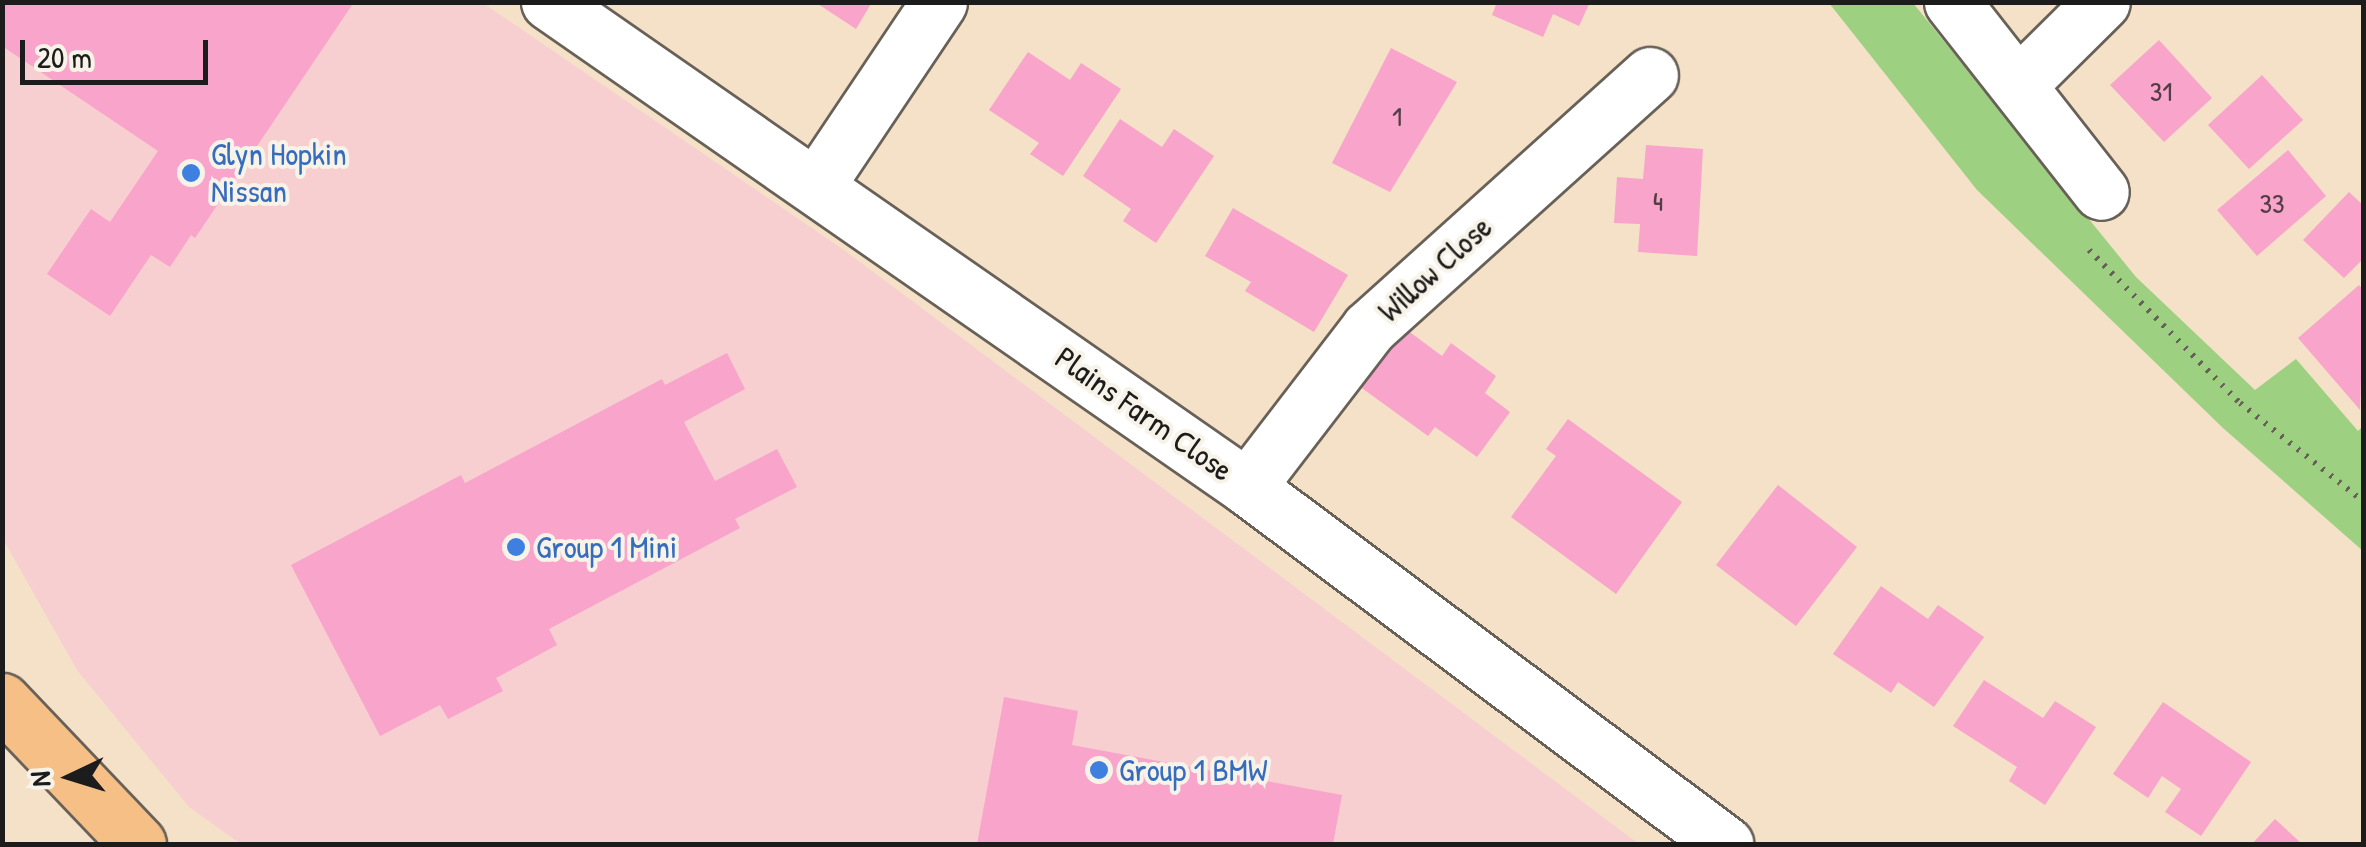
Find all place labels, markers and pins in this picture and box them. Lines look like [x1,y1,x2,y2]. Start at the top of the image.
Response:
place label: Glyn Hopkin Nissan [211,136,347,211]
marker: Glyn Hopkin Nissan [180,162,202,184]
place label: Group 1 Mini [536,528,677,566]
marker: Group 1 Mini [505,536,527,558]
place label: Group 1 BMW [1119,751,1267,789]
marker: Group 1 BMW [1088,759,1110,781]

